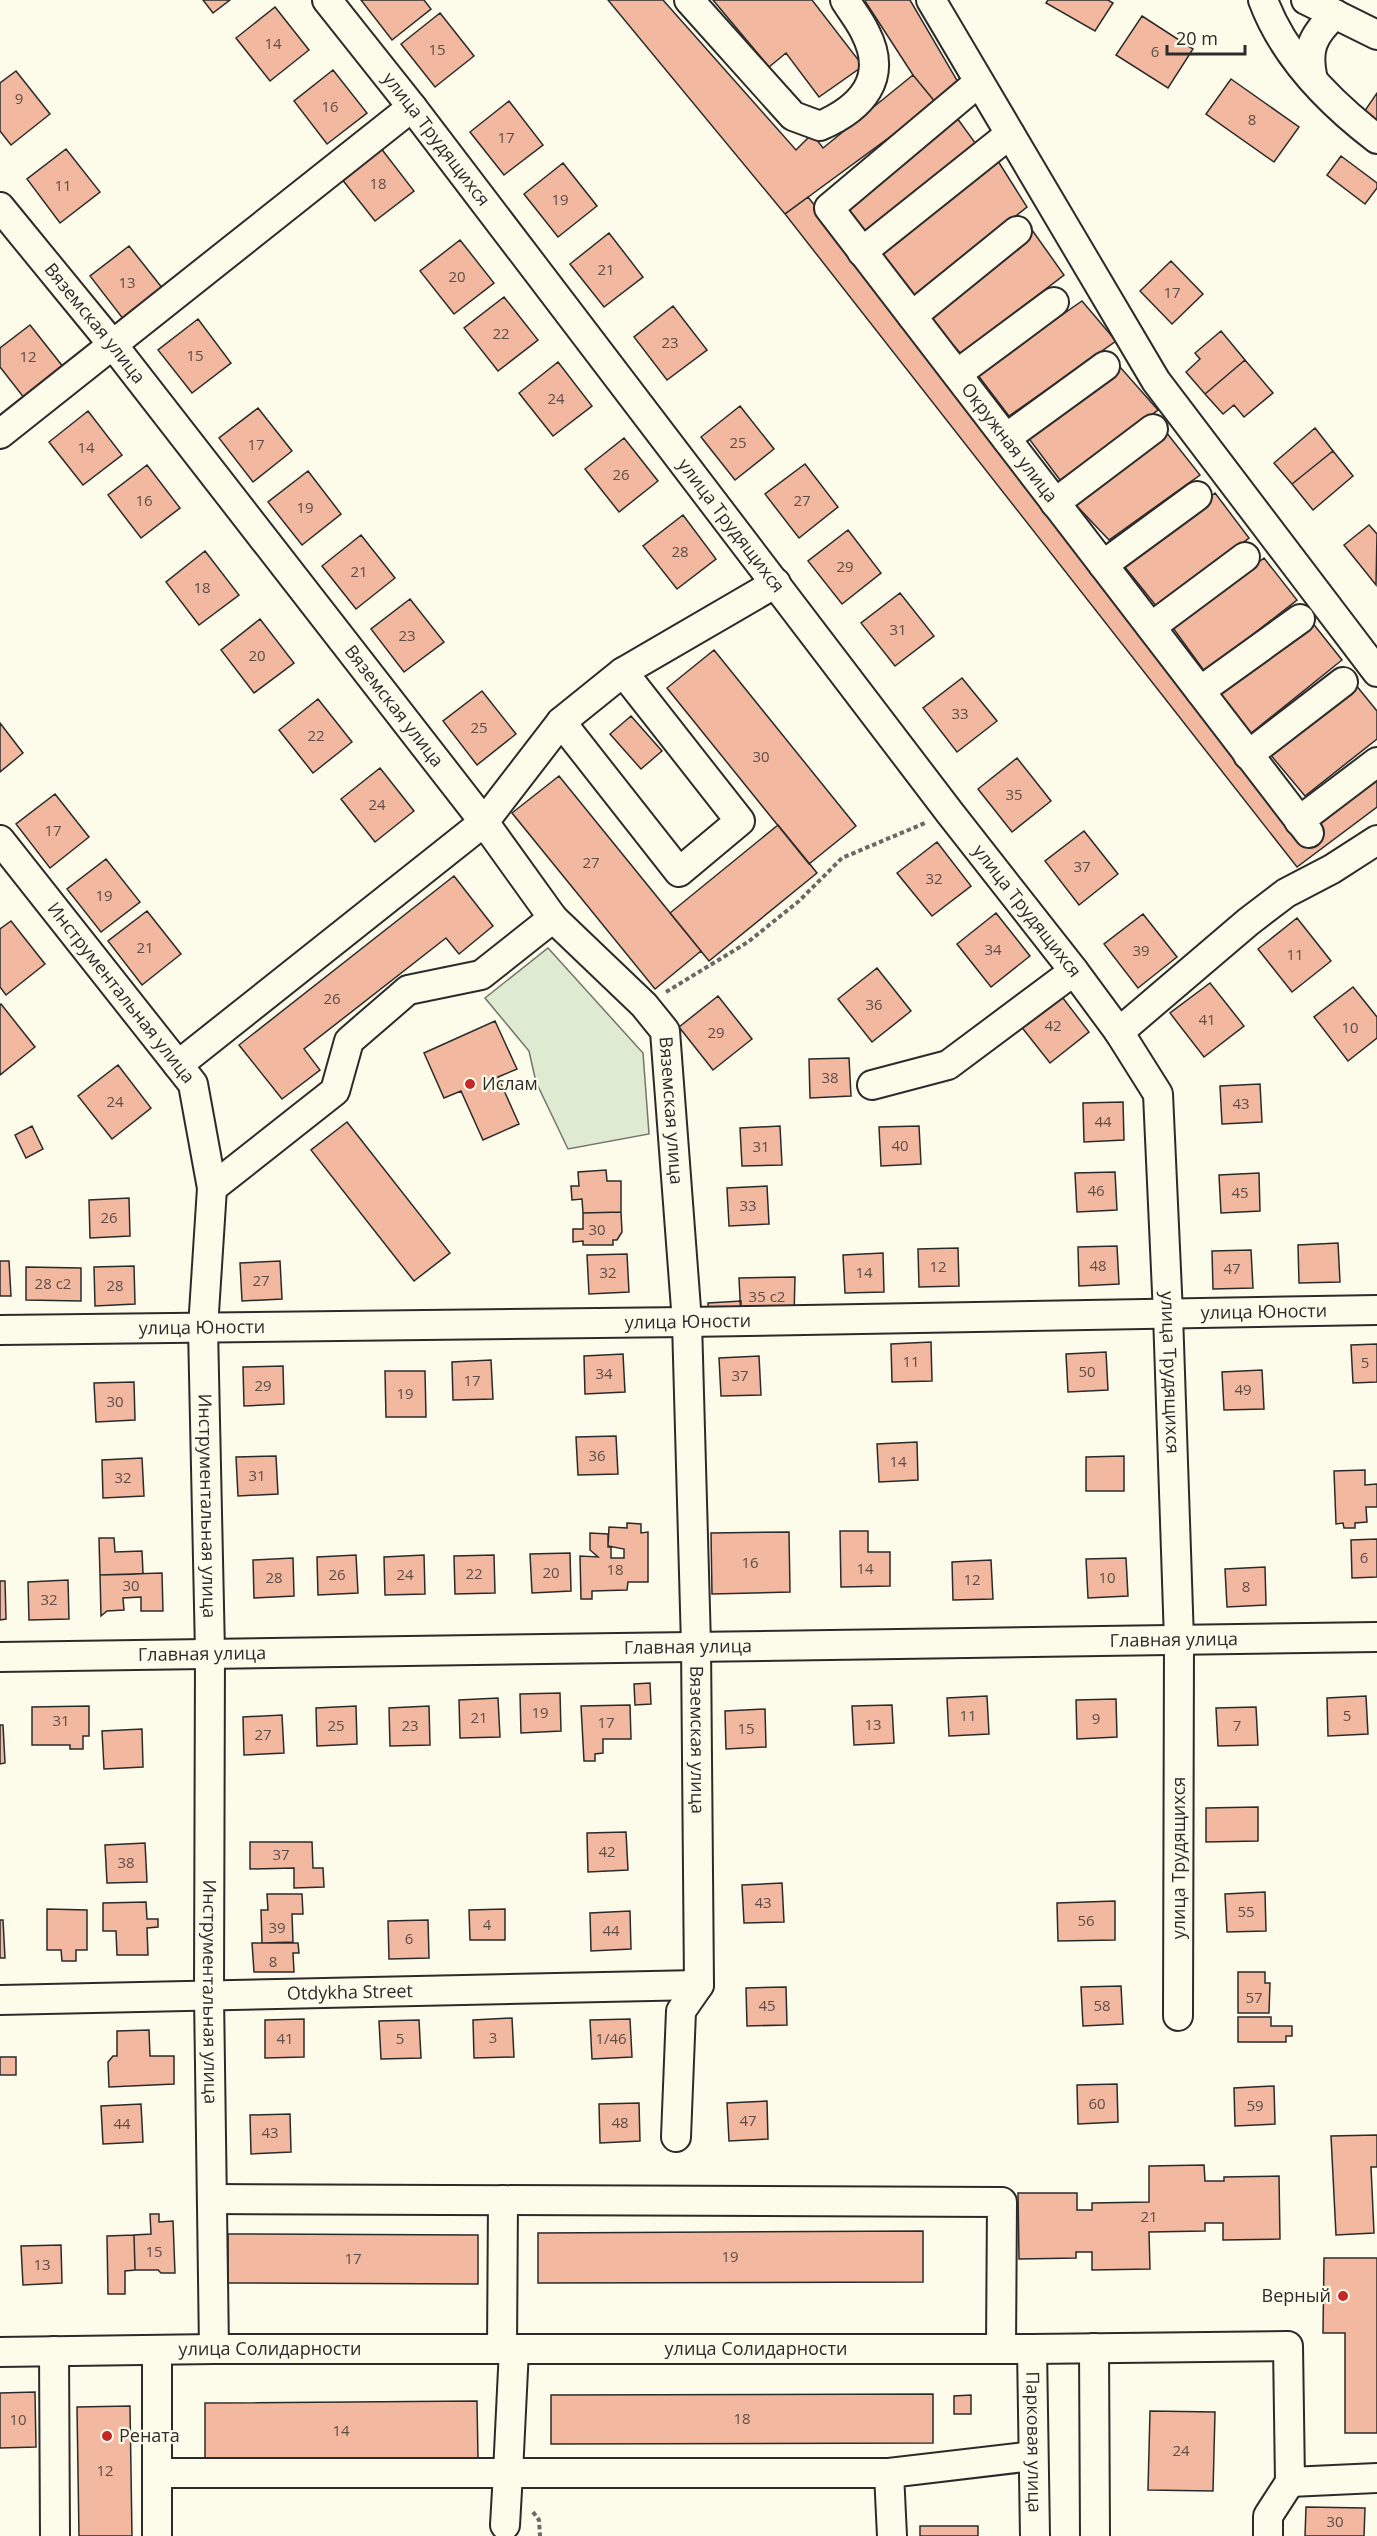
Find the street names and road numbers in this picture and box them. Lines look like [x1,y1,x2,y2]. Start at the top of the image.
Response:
street label: улица Трудящихся [378,67,496,210]
street label: Вяземская улица [40,257,151,388]
street label: Окружная улица [957,378,1064,507]
street label: улица Трудящихся [673,453,791,597]
street label: Вяземская улица [340,640,450,772]
street label: улица Трудящихся [968,839,1088,982]
street label: Инструментальная улица [43,897,201,1088]
street label: Вяземская улица [654,1036,690,1185]
street label: улица Трудящихся [1156,1291,1186,1454]
street label: улица Юности [1200,1298,1327,1324]
street label: улица Юности [625,1308,751,1334]
street label: улица Юности [139,1314,265,1339]
street label: Инструментальная улица [193,1393,222,1618]
street label: Главная улица [1110,1626,1238,1652]
street label: Главная улица [624,1633,752,1659]
street label: Главная улица [138,1640,266,1666]
street label: Вяземская улица [685,1666,710,1814]
street label: улица Трудящихся [1166,1777,1190,1939]
street label: Инструментальная улица [198,1880,224,2104]
street label: Otdykha Street [287,1978,413,2005]
street label: улица Солидарности [178,2336,361,2360]
street label: улица Солидарности [665,2336,847,2360]
street label: Парковая улица [1021,2371,1048,2513]

